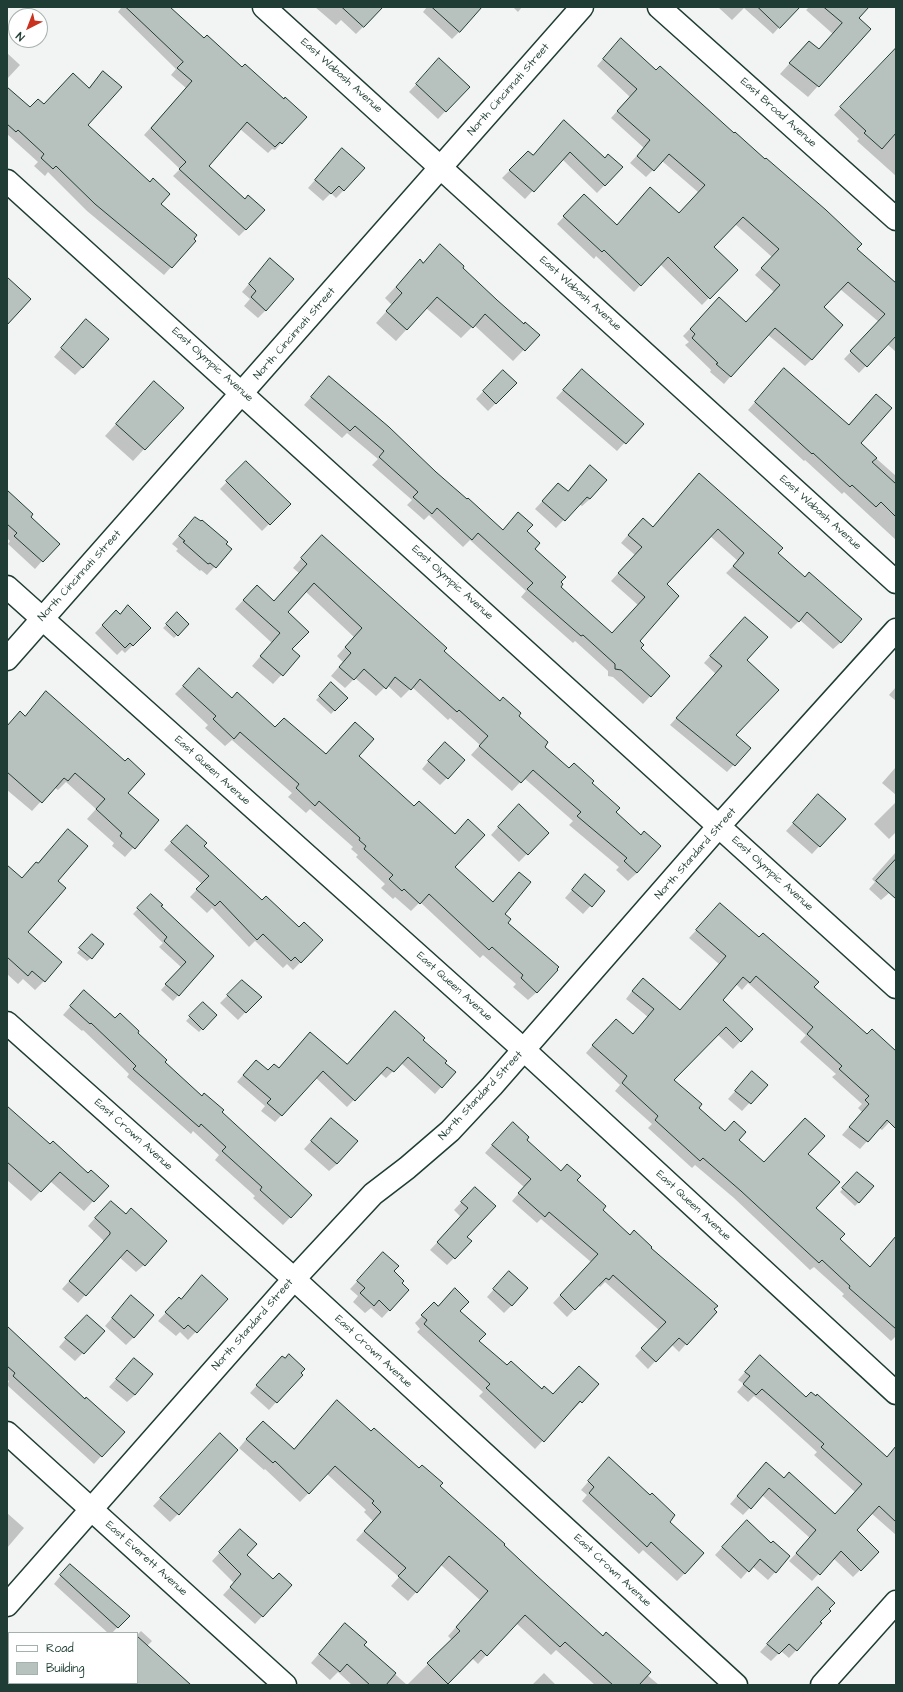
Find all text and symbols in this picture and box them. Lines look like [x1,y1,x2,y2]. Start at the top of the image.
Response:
north arrow [8,8,48,48]
text: N [13,29,28,44]
street label: East Wabash Avenue [297,36,385,116]
street label: North Cincinnati Street [465,41,553,139]
street label: East Broad Avenue [737,75,819,151]
street label: East Wabash Avenue [536,254,624,334]
street label: North Cincinnati Street [251,285,339,383]
street label: East Olympic Avenue [169,325,255,405]
street label: East Wabash Avenue [776,473,864,553]
street label: North Cincinnati Street [36,528,124,624]
street label: East Olympic Avenue [409,543,495,623]
street label: East Queen Avenue [171,733,253,809]
street label: North Standard Street [653,805,739,903]
street label: East Olympic Avenue [729,834,815,914]
street label: East Queen Avenue [413,949,495,1025]
street label: North Standard Street [436,1049,526,1143]
street label: East Crown Avenue [91,1096,175,1174]
street label: East Queen Avenue [653,1168,733,1244]
street label: North Standard Street [210,1276,296,1374]
street label: East Crown Avenue [332,1313,414,1391]
street label: East Everett Avenue [102,1519,190,1599]
street label: East Crown Avenue [571,1532,653,1610]
legend [8,1632,138,1684]
text: Road [46,1640,74,1657]
text: Building [46,1660,84,1677]

